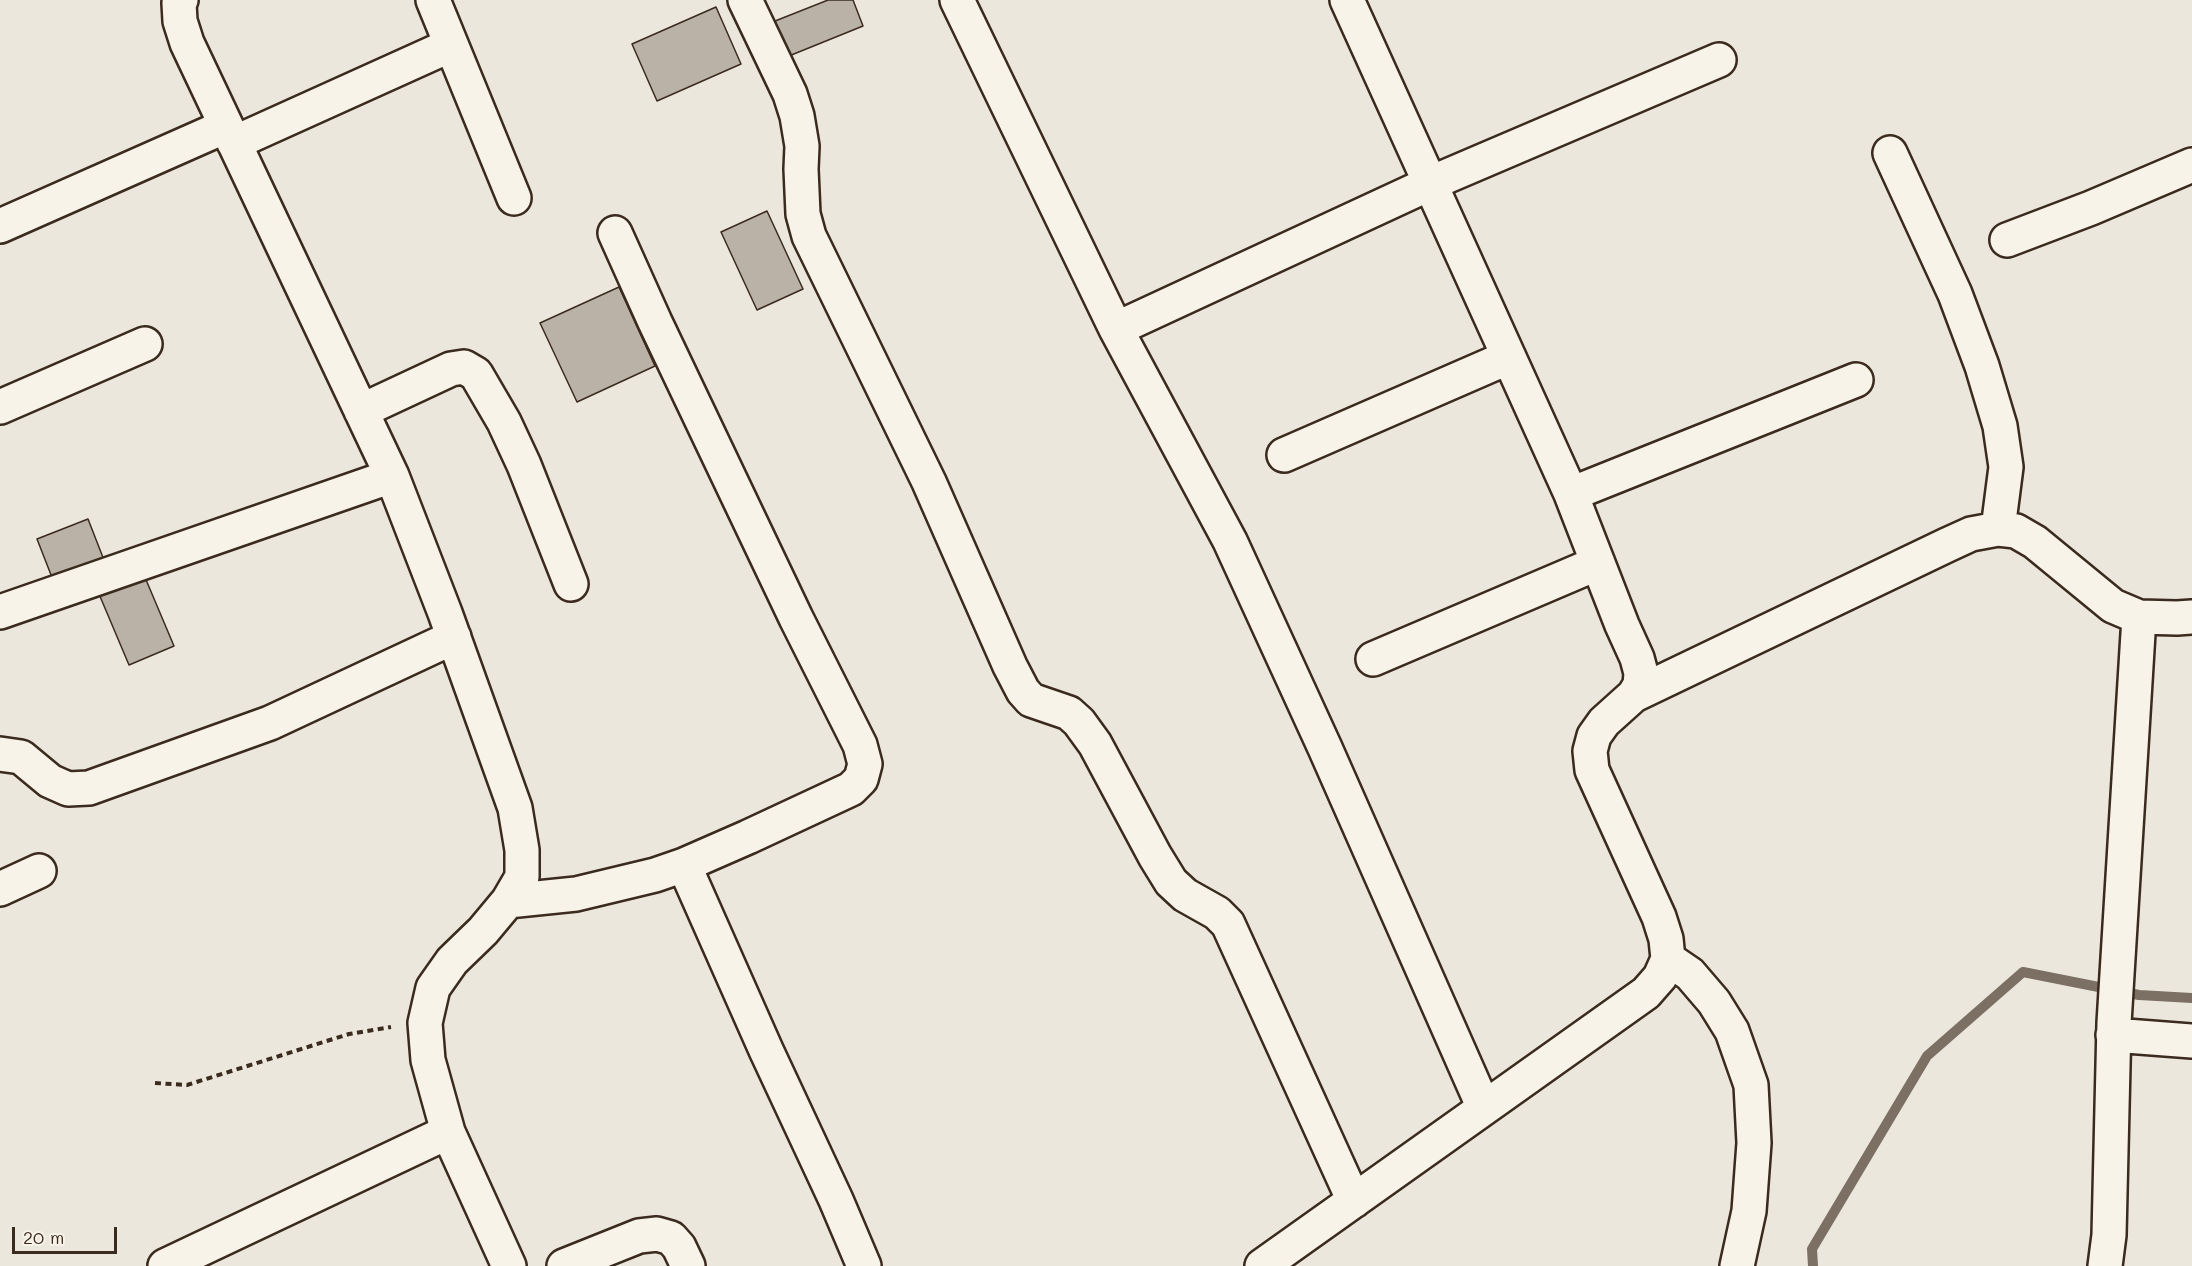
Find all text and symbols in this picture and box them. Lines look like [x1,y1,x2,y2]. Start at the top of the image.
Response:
scale bar [15,1215,120,1253]
text: 20 m [23,1225,64,1249]

